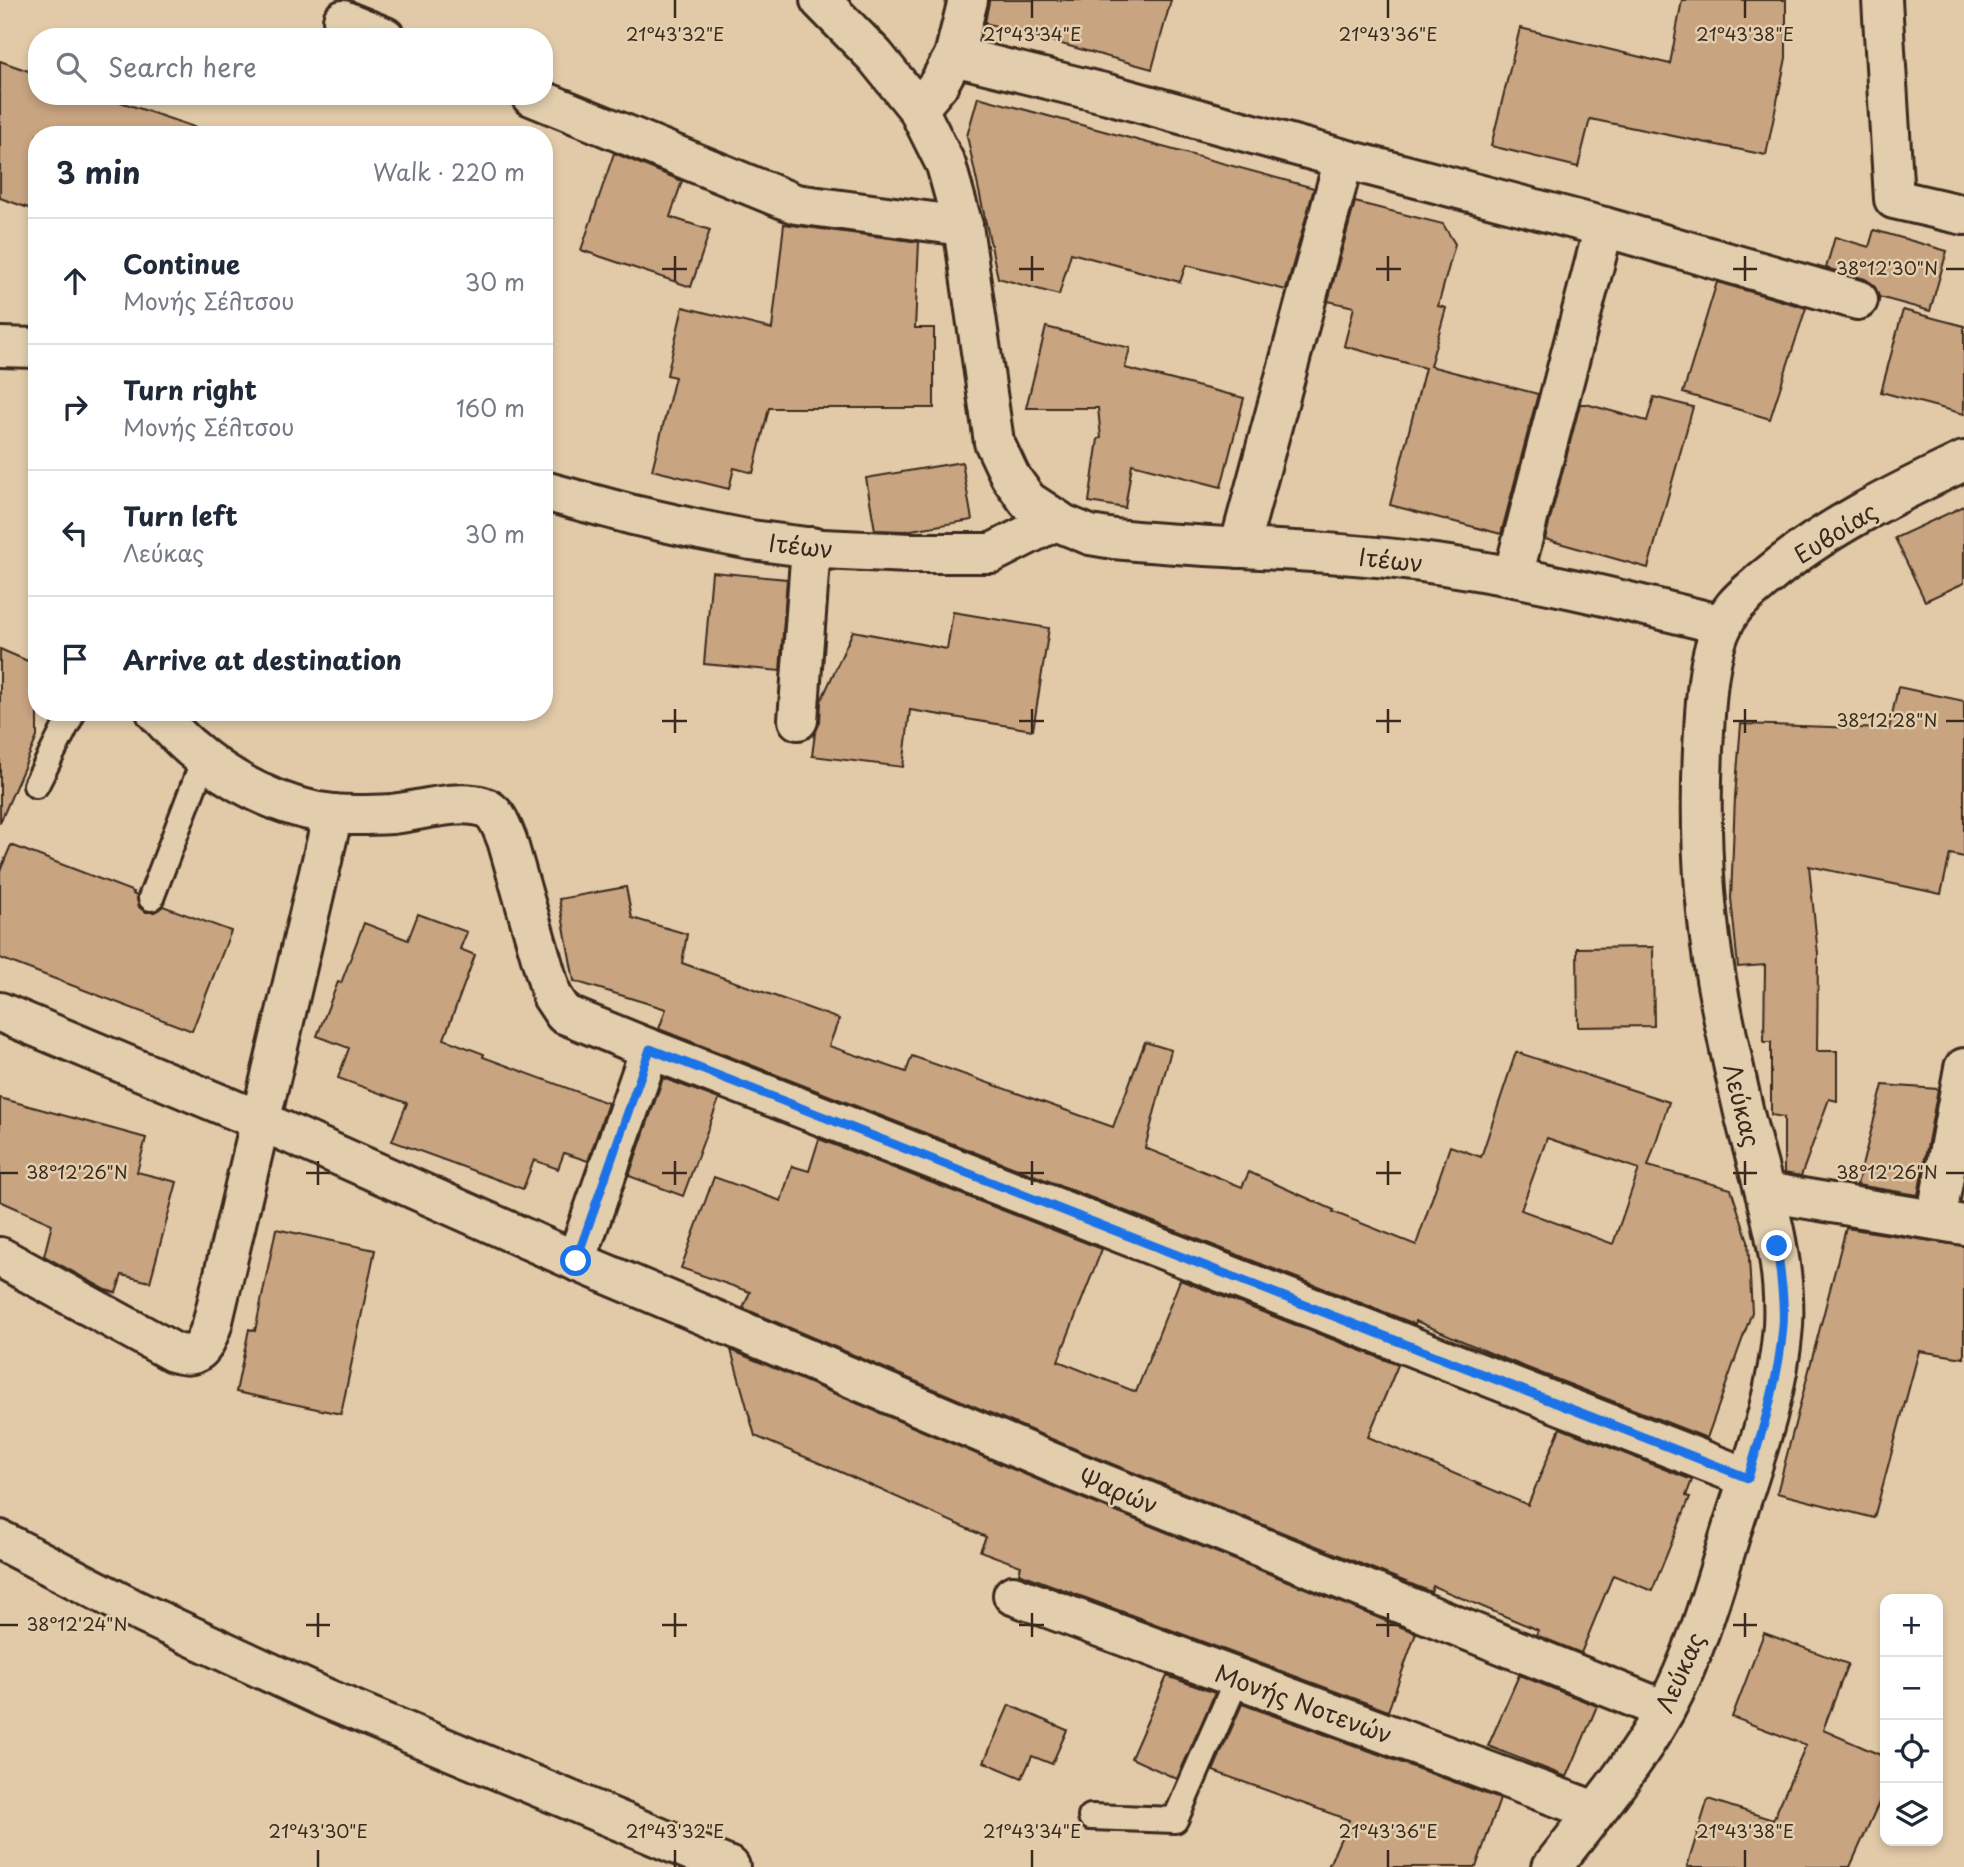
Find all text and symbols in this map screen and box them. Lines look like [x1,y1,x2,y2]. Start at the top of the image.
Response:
text: 21°43'32"E [626,20,724,47]
text: 21°43'34"E [983,20,1081,47]
text: 21°43'36"E [1338,20,1438,47]
text: 21°43'38"E [1696,20,1794,47]
search box [28,28,553,105]
text: Search here [108,47,257,86]
icon: search [52,48,90,86]
text: 3 min [56,149,141,194]
text: Walk · 220 m [373,154,525,189]
text: Continue [123,244,240,283]
text: 38°12'30"N [1836,254,1938,281]
icon: ahead [56,262,94,300]
text: 30 m [464,264,525,299]
text: Μονής Σέλτσου [123,283,294,318]
text: Turn right [123,370,257,409]
icon: right [56,388,94,426]
text: 160 m [456,390,525,425]
text: Μονής Σέλτσου [123,409,294,444]
street label: Ευβοίας [1786,492,1884,572]
text: Turn left [123,496,238,535]
icon: left [56,514,94,552]
text: 30 m [464,516,525,551]
street label: Ιτέων [767,524,835,566]
text: Λεύκας [123,535,204,570]
street label: Ιτέων [1357,538,1425,580]
icon: arrive [56,640,94,678]
text: Arrive at destination [123,640,402,679]
text: 38°12'28"N [1836,706,1938,733]
street label: Λεύκας [1715,1060,1771,1150]
text: 38°12'26"N [26,1158,128,1185]
text: 38°12'26"N [1836,1158,1938,1185]
route end [1761,1230,1792,1261]
route start [560,1245,591,1276]
street label: Ψαρών [1074,1458,1164,1522]
map controls [1880,1594,1943,1846]
button: + [1880,1594,1943,1657]
text: 38°12'24"N [26,1610,128,1637]
street label: Λεύκας [1645,1626,1713,1718]
street label: Μονής Νοτενών [1210,1654,1398,1752]
button: − [1880,1657,1943,1720]
button: locate [1880,1720,1943,1783]
button: layers [1880,1783,1943,1846]
text: 21°43'30"E [268,1817,368,1844]
text: 21°43'32"E [626,1817,724,1844]
text: 21°43'34"E [983,1817,1081,1844]
text: 21°43'36"E [1338,1817,1438,1844]
text: 21°43'38"E [1696,1817,1794,1844]

